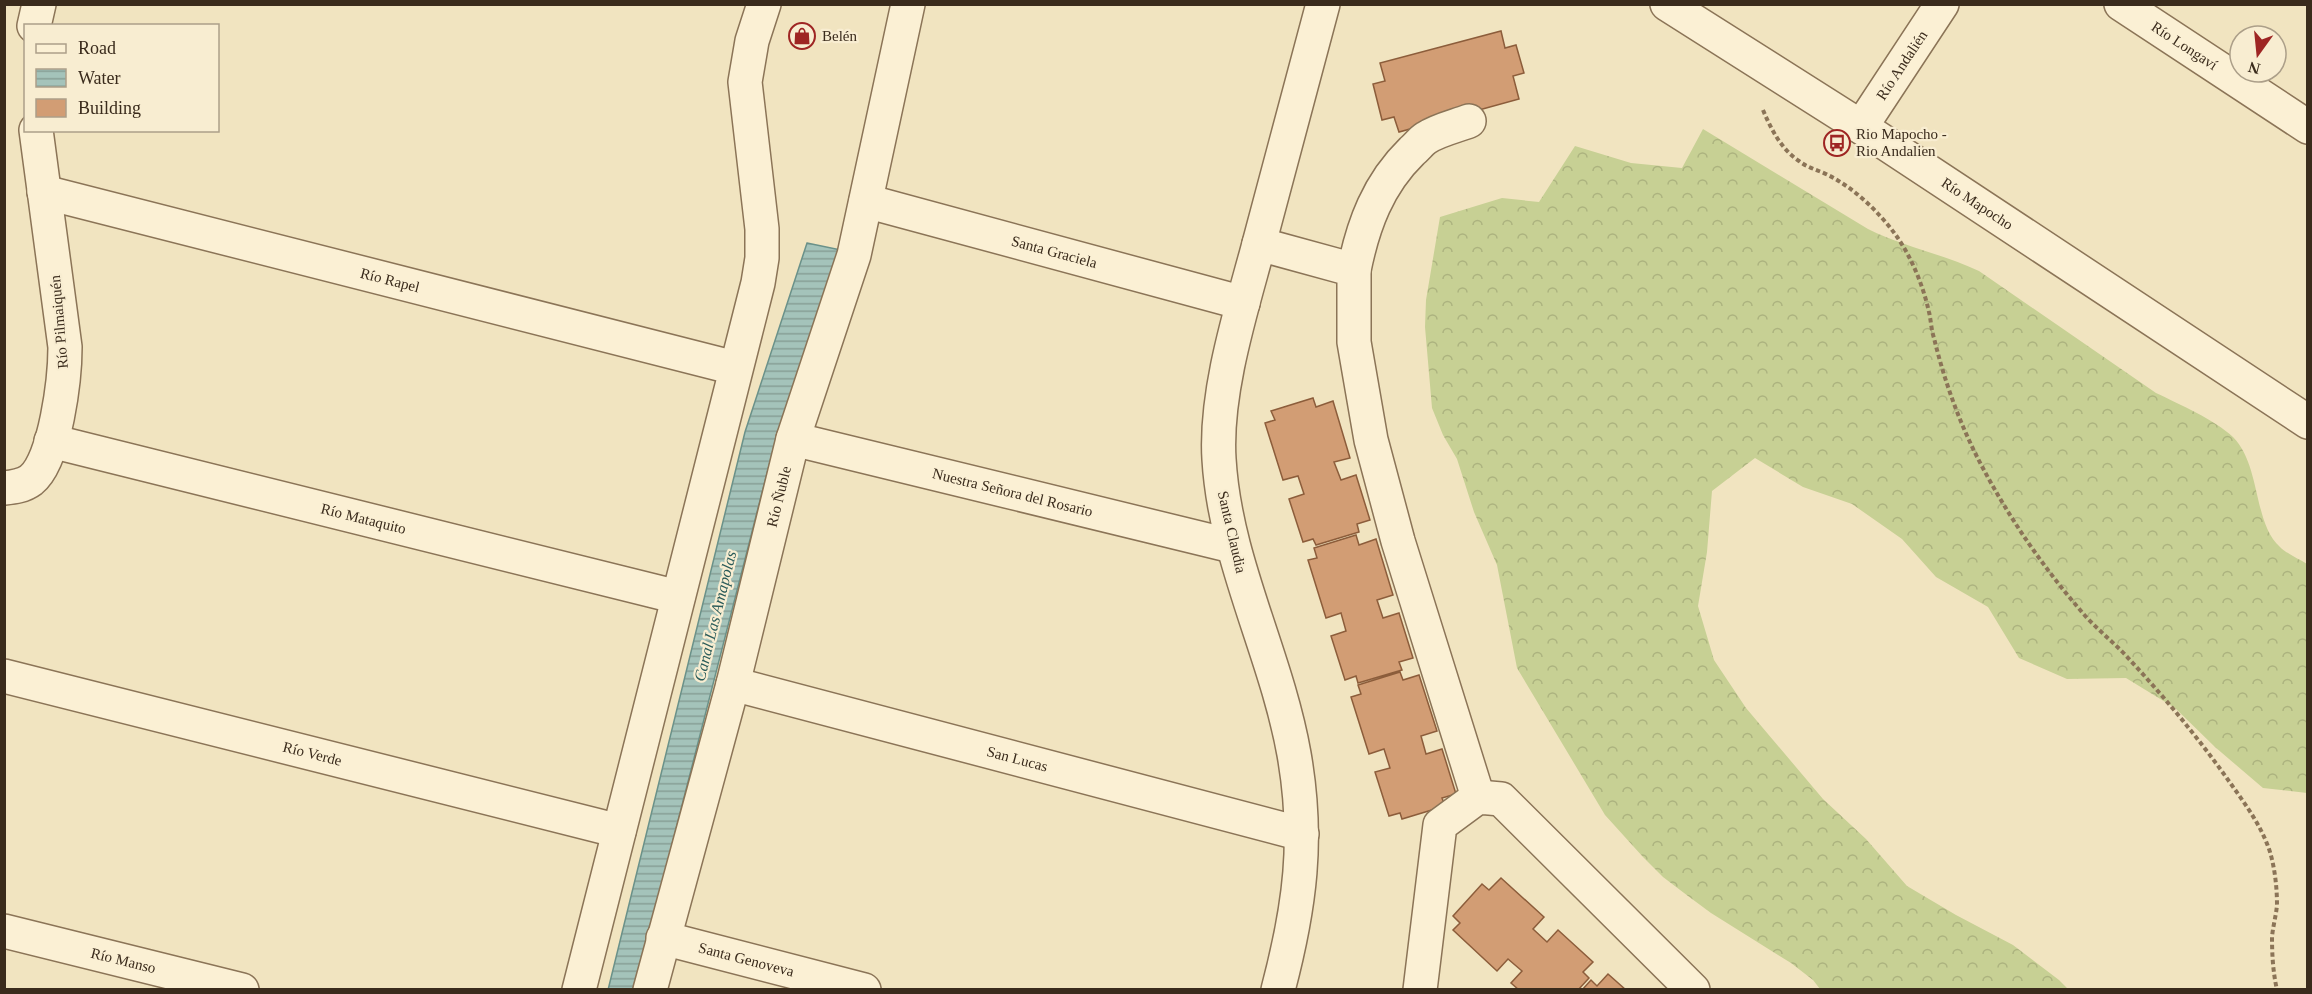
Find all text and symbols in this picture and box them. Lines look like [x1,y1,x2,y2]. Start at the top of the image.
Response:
street label: Río Longaví [2149,18,2220,73]
shop icon: Belén [787,21,817,51]
legend [24,24,219,132]
north arrow [2228,24,2288,84]
street label: Río Andalién [1873,27,1931,103]
place label: Belén [822,28,857,44]
text: Road [78,38,116,58]
text: N [2246,58,2262,78]
text: Water [78,68,121,88]
text: Building [78,98,141,118]
place label: Rio Mapocho - Rio Andalien [1856,126,1947,159]
bus stop icon: Rio Mapocho - Rio Andalien [1822,128,1852,158]
street label: Río Mapocho [1939,174,2016,233]
street label: Santa Graciela [1010,233,1099,271]
street label: Río Rapel [359,265,421,295]
street label: Río Pilmaiquén [47,274,71,369]
street label: Río Ñuble [764,464,794,529]
street label: Nuestra Señora del Rosario [931,465,1094,520]
street label: Santa Claudia [1215,489,1249,575]
street label: Río Mataquito [319,500,408,537]
water label: Canal Las Amapolas [691,549,740,683]
street label: Río Verde [281,739,344,769]
street label: San Lucas [985,743,1050,775]
street label: Santa Genoveva [697,940,796,980]
street label: Río Manso [89,945,157,976]

